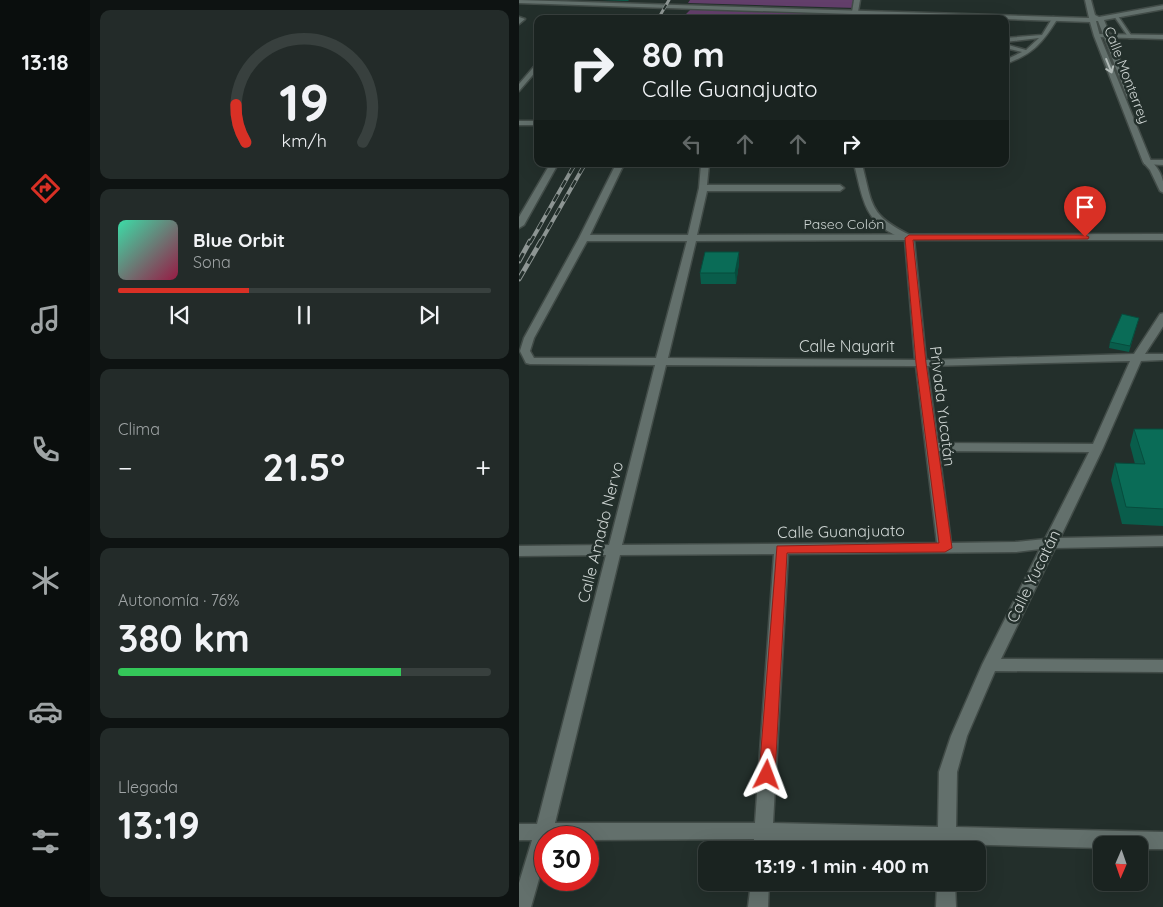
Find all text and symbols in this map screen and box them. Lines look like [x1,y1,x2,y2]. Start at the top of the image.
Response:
street label: Calle Monterrey [1100,24,1154,126]
text: 80 m [642,32,725,76]
icon: right [559,35,624,100]
text: 13:18 [22,48,69,76]
one-way arrow [1105,58,1114,73]
text: 19 [280,69,329,134]
text: Calle Guanajuato [642,75,818,103]
text: km/h [282,129,327,151]
icon: left [678,130,706,158]
icon: ahead [731,130,759,158]
icon: ahead [784,130,812,158]
icon: right [837,130,865,158]
icon: directions [28,171,63,206]
pin [1064,186,1106,237]
icon: arrive [1071,193,1099,221]
street label: Paseo Colón [804,215,884,233]
text: Blue Orbit [193,228,285,252]
text: Sona [193,252,231,272]
icon: previous [166,301,194,329]
icon: pause [290,301,318,329]
icon: next [415,301,443,329]
icon: music [28,302,63,337]
street label: Calle Nayarit [799,336,895,356]
street label: Privada Yucatán [926,345,960,467]
text: Clima [118,419,160,439]
icon: phone [28,432,63,467]
text: 21.5° [263,443,345,491]
text: − [118,450,133,485]
text: + [475,450,491,485]
street label: Calle Amado Nervo [573,459,627,605]
street label: Calle Guanajuato [777,520,905,542]
street label: Calle Yucatán [1002,526,1064,626]
icon: climate [28,563,63,598]
text: Autonomía · 76% [118,590,240,610]
text: 380 km [118,614,250,662]
icon: car [28,694,63,729]
position arrow [740,748,792,800]
text: Llegada [118,777,178,797]
text: 13:19 [118,801,200,849]
icon: filters [28,824,63,859]
speed limit sign: 30 [534,826,599,891]
north arrow [1093,836,1148,891]
map controls [1093,836,1148,891]
text: 13:19 · 1 min · 400 m [755,854,929,878]

